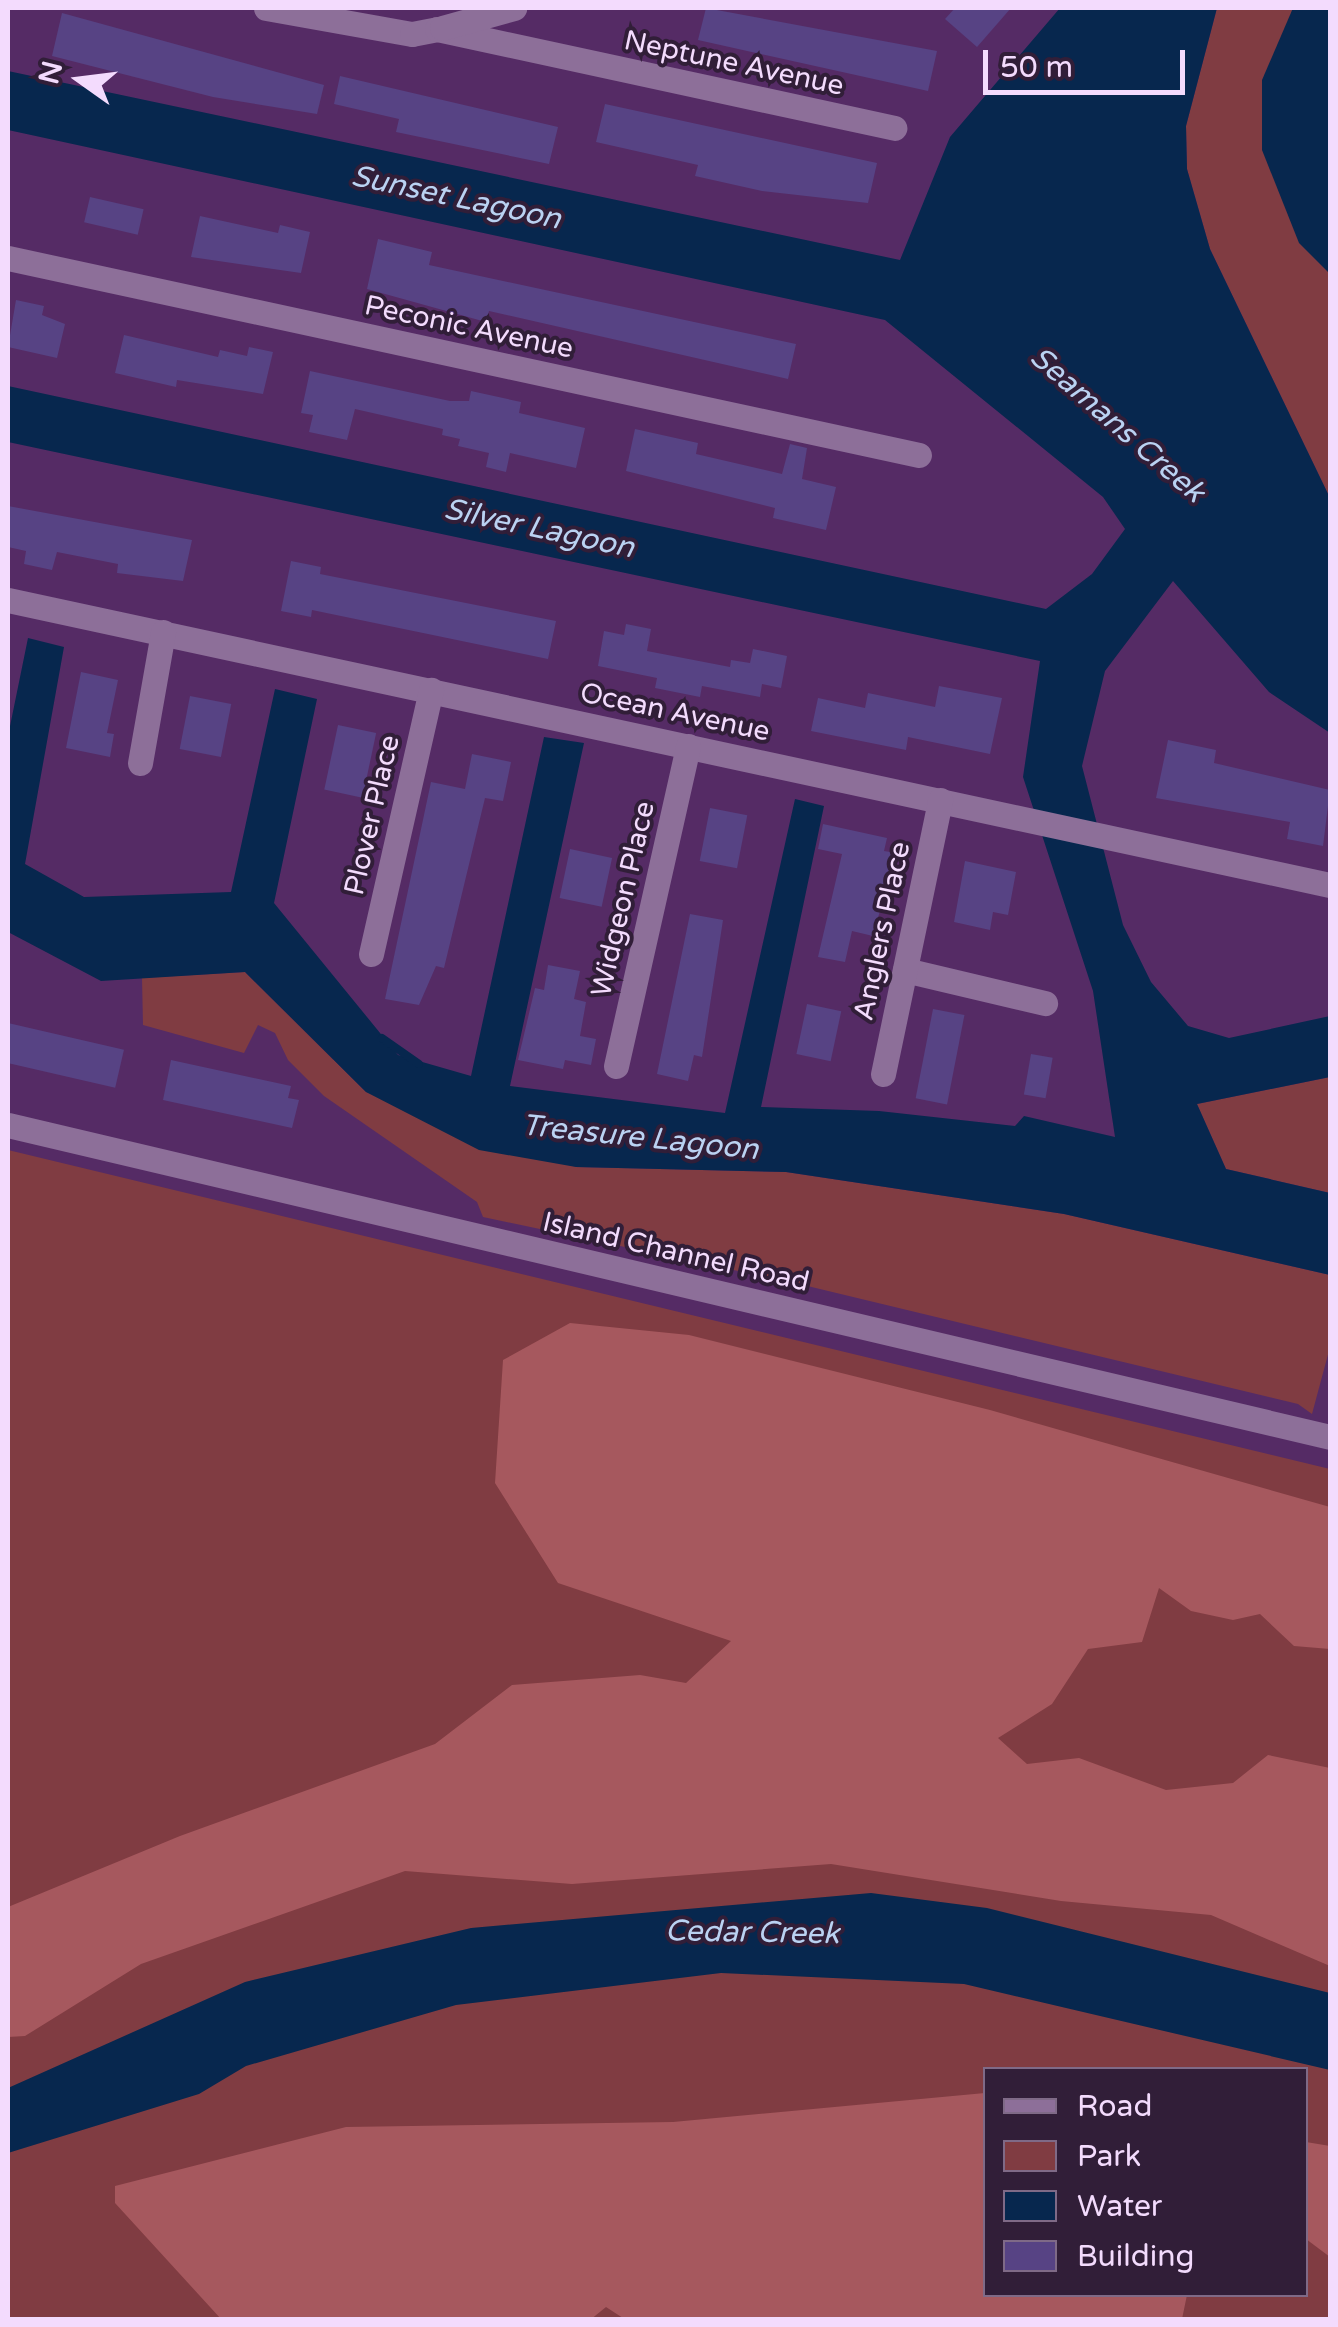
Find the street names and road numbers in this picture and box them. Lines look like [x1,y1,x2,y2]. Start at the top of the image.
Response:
street label: Neptune Avenue [621,23,847,103]
street label: Peconic Avenue [362,288,576,366]
street label: Ocean Avenue [577,675,773,749]
street label: Plover Place [337,732,407,898]
street label: Widgeon Place [584,798,662,1000]
street label: Anglers Place [847,839,917,1023]
street label: Island Channel Road [539,1205,813,1299]

